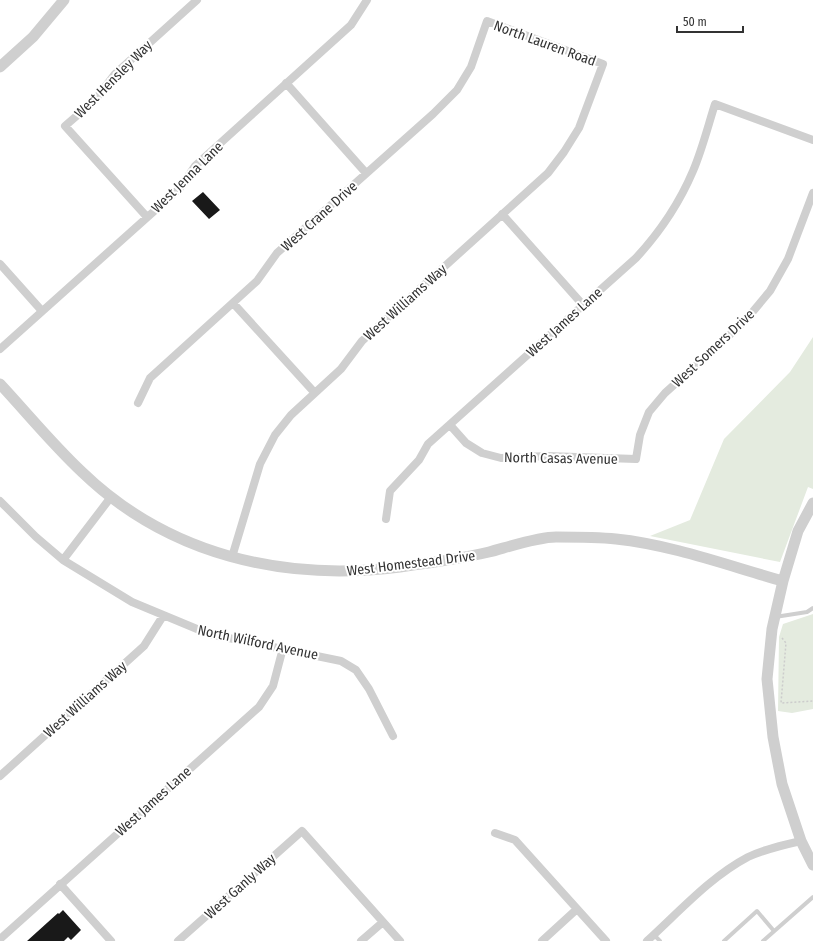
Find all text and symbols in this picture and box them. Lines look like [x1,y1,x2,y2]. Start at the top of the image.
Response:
scale bar [677,8,743,34]
text: 50 m [683,15,707,29]
street label: North Lauren Road [491,17,598,70]
street label: West Hensley Way [71,36,156,122]
street label: West Jenna Lane [148,138,227,217]
street label: West Crane Drive [278,178,361,255]
street label: West Williams Way [360,260,451,344]
street label: West James Lane [523,284,606,361]
street label: West Somers Drive [669,306,758,391]
street label: North Casas Avenue [504,449,618,468]
street label: West Homestead Drive [346,547,476,580]
street label: North Wilford Avenue [196,621,320,664]
street label: West Williams Way [40,657,131,741]
street label: West James Lane [112,763,195,840]
street label: West Ganly Way [201,850,280,923]

